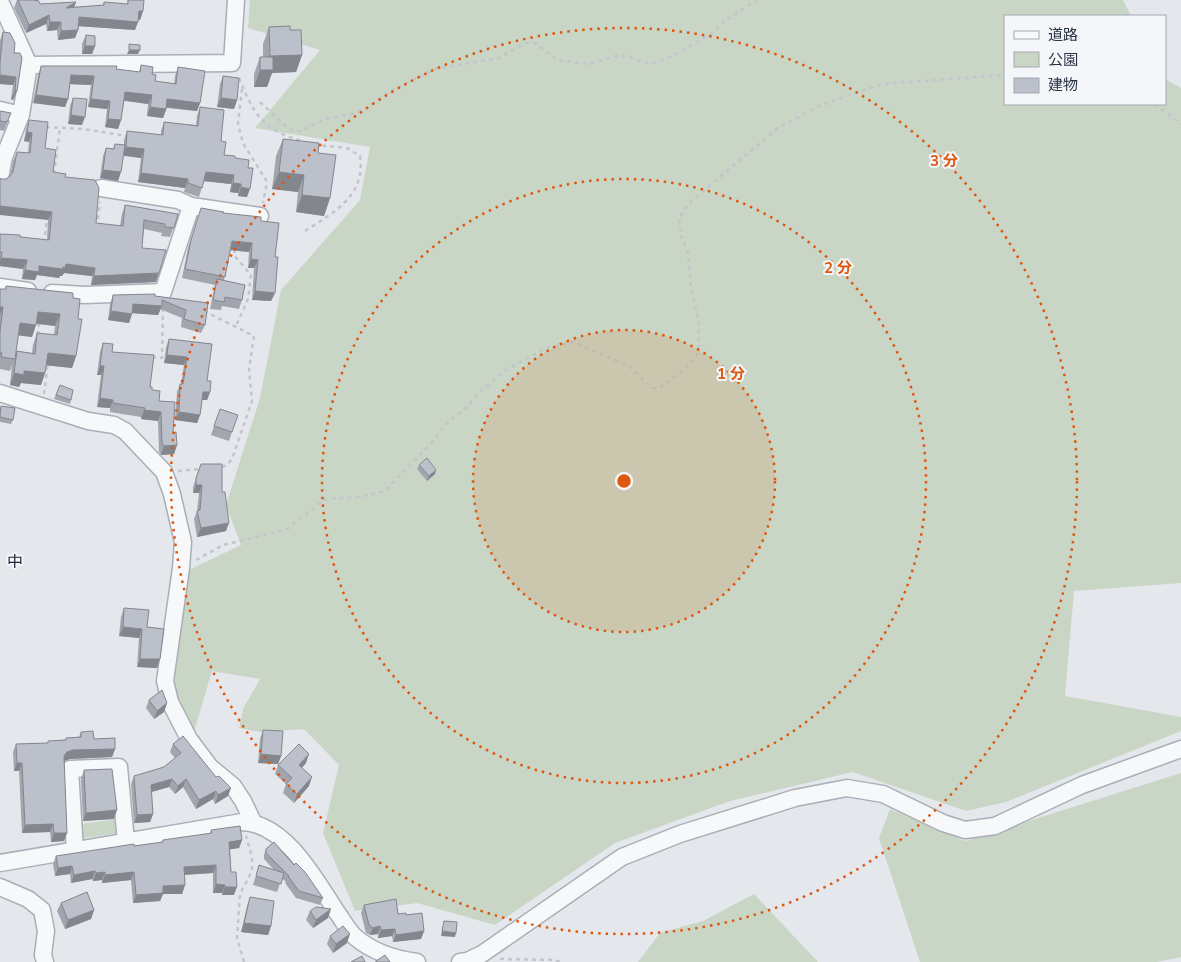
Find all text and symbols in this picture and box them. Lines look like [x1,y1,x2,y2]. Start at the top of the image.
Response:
legend [1004,15,1166,105]
text: 道路 [1048,25,1078,45]
text: 公園 [1048,50,1078,70]
text: 建物 [1048,75,1078,95]
text: 3 分 [930,151,958,171]
text: 2 分 [824,258,852,278]
text: 1 分 [717,364,745,384]
centre of rings [615,472,633,490]
district label: 中 [7,551,23,573]

